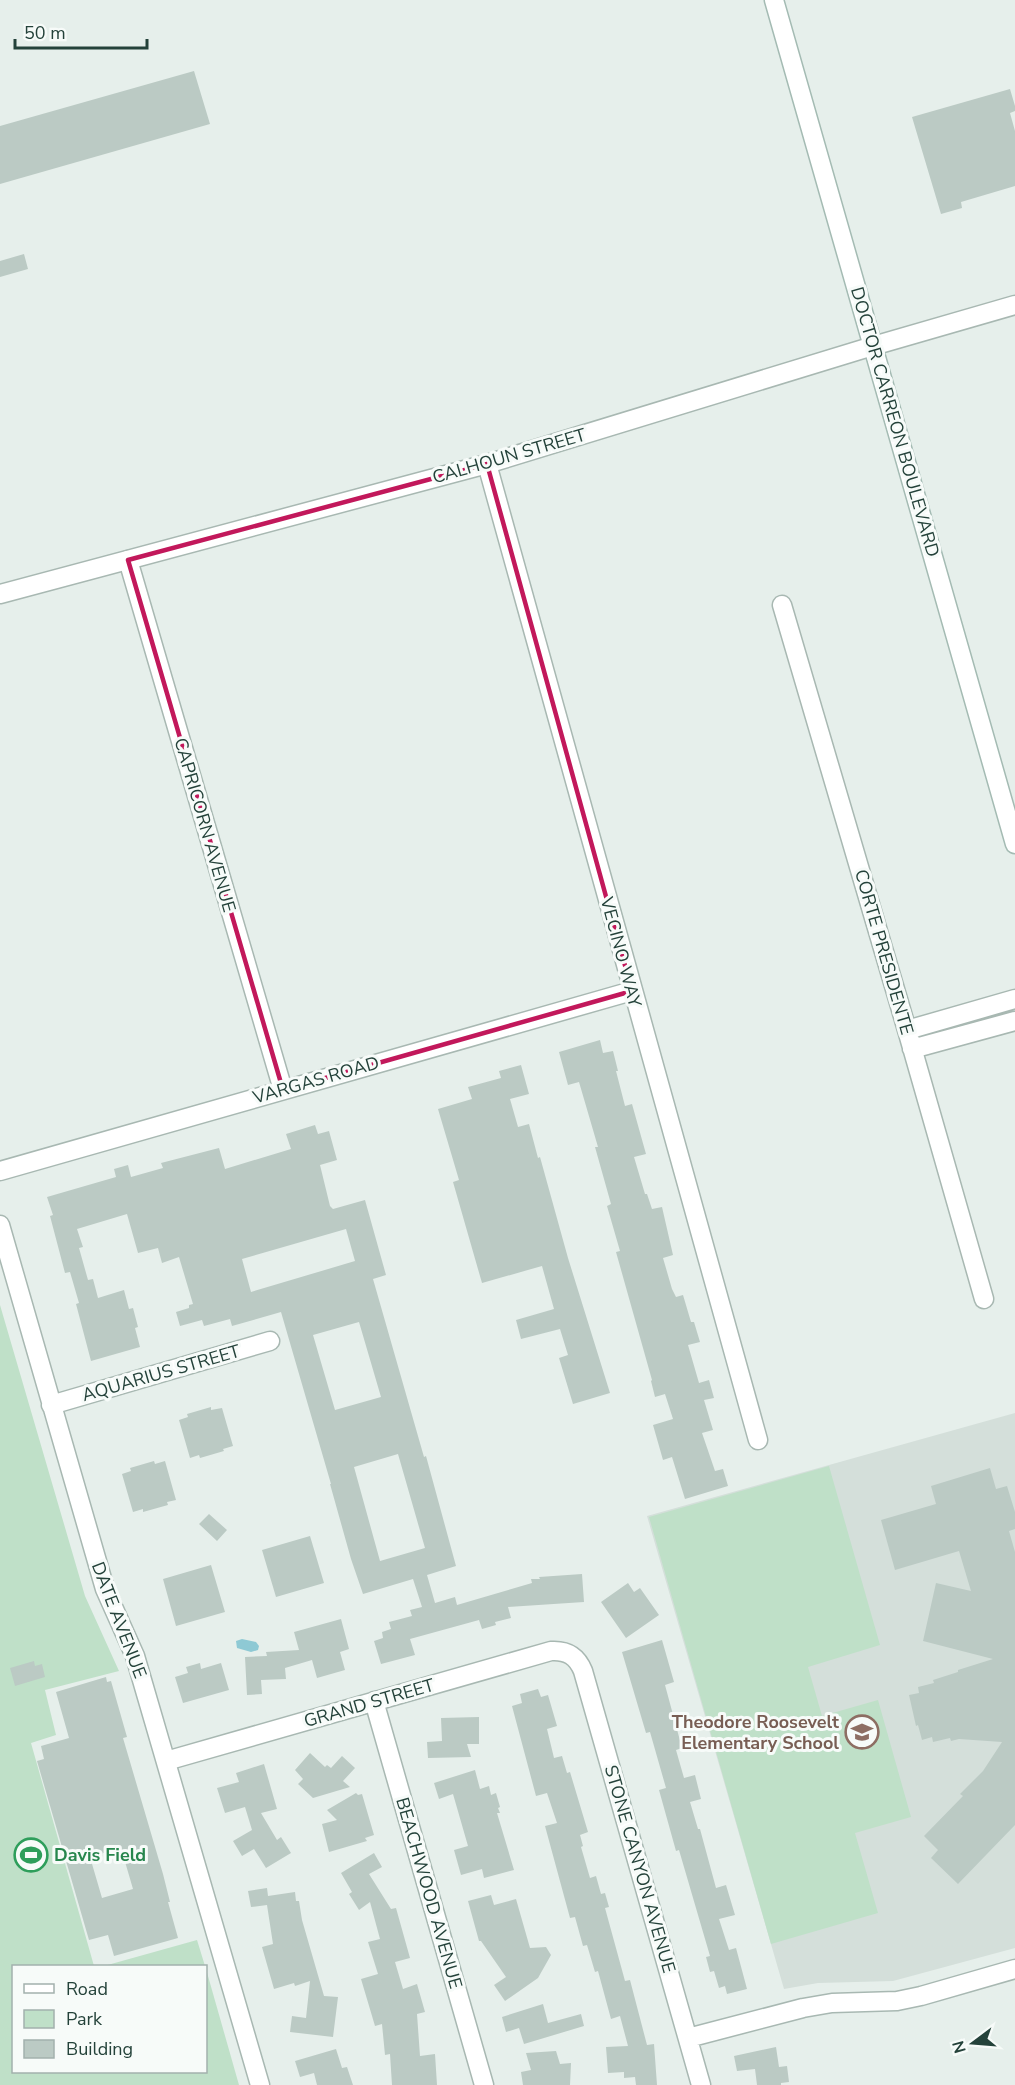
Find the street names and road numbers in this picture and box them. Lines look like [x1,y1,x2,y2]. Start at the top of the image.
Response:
street label: DOCTOR CARREON BOULEVARD [845,284,945,560]
street label: CALHOUN STREET [430,423,589,489]
street label: CAPRICORN AVENUE [169,735,241,915]
street label: CORTE PRESIDENTE [849,866,919,1038]
street label: VECINO WAY [595,893,647,1010]
street label: VARGAS ROAD [249,1051,382,1110]
street label: AQUARIUS STREET [79,1339,243,1407]
street label: DATE AVENUE [86,1558,152,1682]
street label: GRAND STREET [301,1673,437,1733]
street label: STONE CANYON AVENUE [599,1762,681,1976]
street label: BEACHWOOD AVENUE [390,1794,468,1992]

